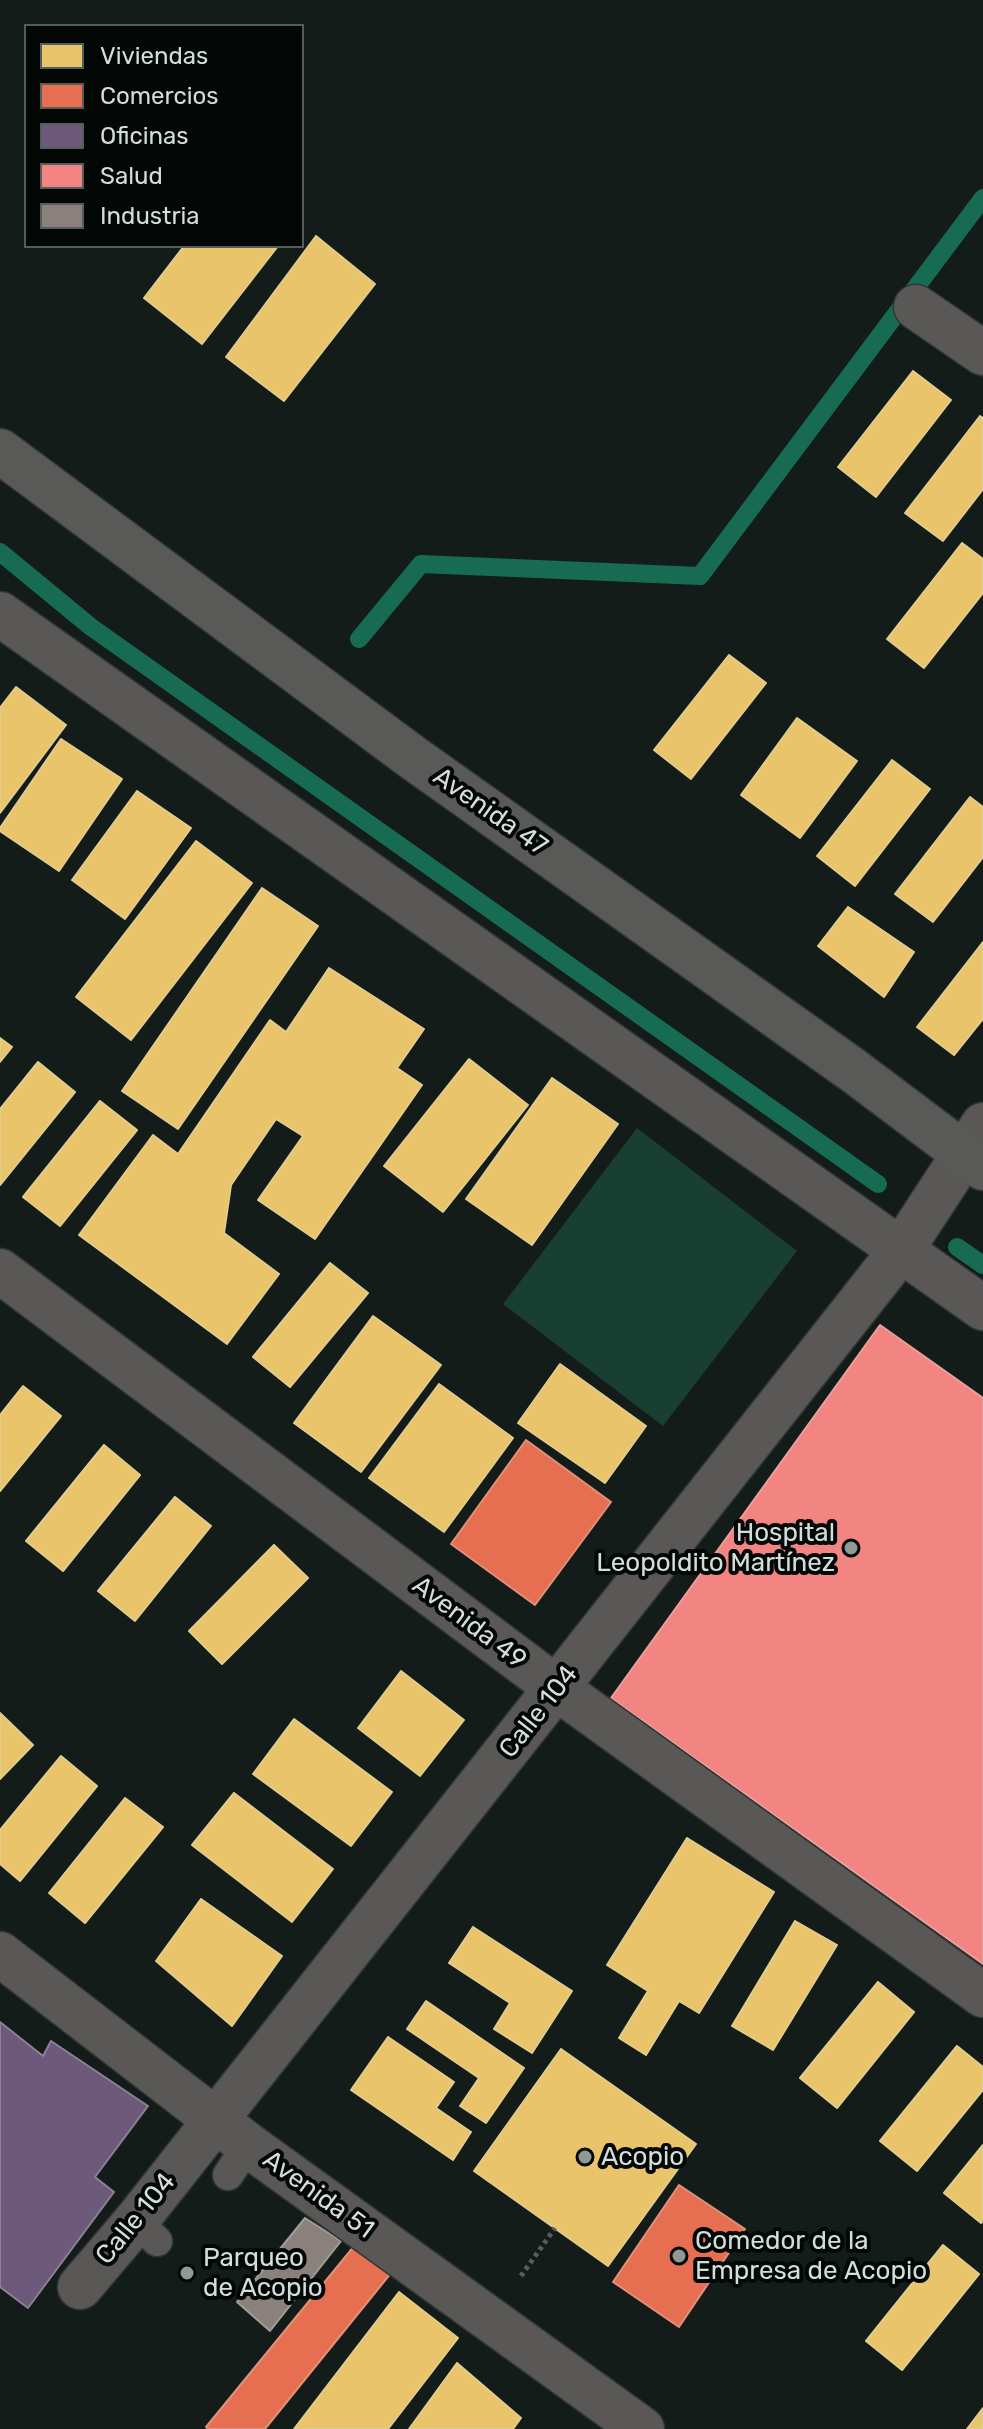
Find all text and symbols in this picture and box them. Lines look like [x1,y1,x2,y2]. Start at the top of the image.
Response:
legend [24,24,304,248]
text: Viviendas [100,42,208,70]
text: Comercios [100,82,219,110]
text: Oficinas [100,122,189,150]
text: Salud [100,162,163,190]
text: Industria [100,202,200,230]
street label: Avenida 47 [427,761,553,863]
place label: Hospital Leopoldito Martínez [596,1517,835,1578]
marker: Hospital Leopoldito Martínez [842,1539,860,1557]
street label: Avenida 49 [406,1570,532,1676]
street label: Calle 104 [493,1659,585,1765]
place label: Acopio [601,2141,684,2173]
street label: Avenida 51 [256,2144,380,2246]
marker: Acopio [576,2148,594,2166]
street label: Calle 104 [90,2167,182,2271]
place label: Comedor de la Empresa de Acopio [695,2225,927,2286]
place label: Parqueo de Acopio [203,2242,323,2304]
marker: Comedor de la Empresa de Acopio [670,2247,688,2265]
marker: Parqueo de Acopio [178,2264,196,2282]

